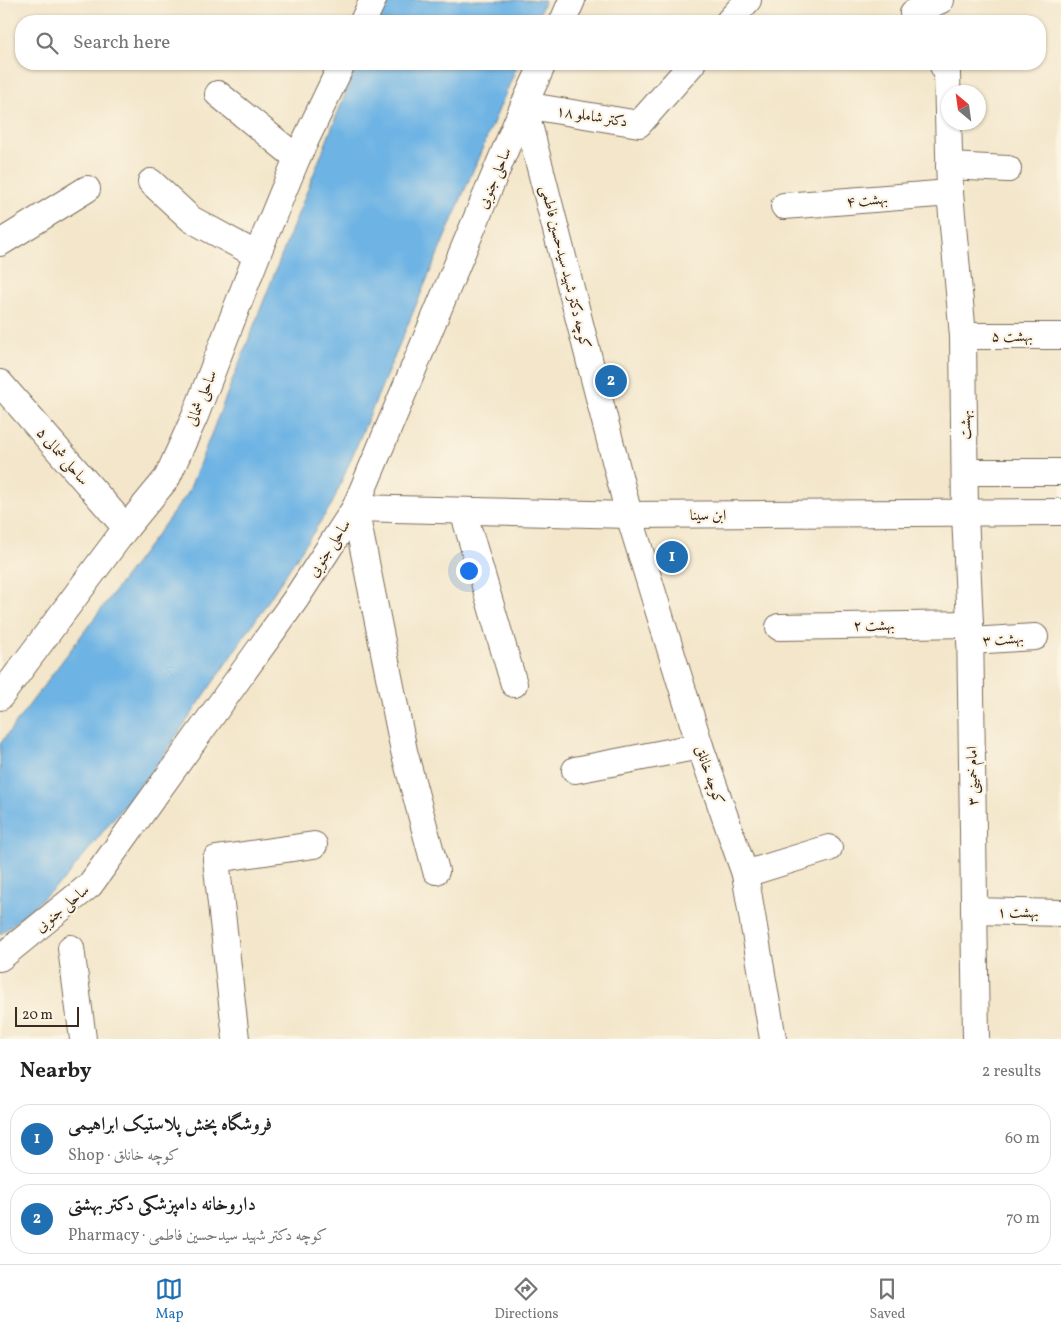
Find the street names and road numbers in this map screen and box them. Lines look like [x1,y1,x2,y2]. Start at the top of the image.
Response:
street label: دکتر شاملو ۱۸ [555,101,629,133]
street label: ساحلی جنوبی [473,145,518,213]
street label: کوچه دکتر شهید سیدحسین فاطمی [534,183,595,351]
street label: بهشت ۴ [846,189,889,214]
street label: بهشت ۵ [991,327,1033,348]
street label: ساحلی شمالی [182,367,223,430]
street label: بهشت [956,410,977,440]
street label: ساحلی شمالی ۵ [31,424,93,490]
street label: ابن سینا [690,506,726,527]
street label: ساحلی جنوبی [304,516,357,582]
street label: بهشت ۲ [853,616,895,637]
street label: بهشت ۳ [982,629,1025,652]
street label: کوچه خانلق [689,743,729,808]
street label: امام خمینی ۳ [962,746,986,806]
street label: ساحلی جنوبی [31,880,95,938]
street label: بهشت ۱ [997,903,1039,924]

